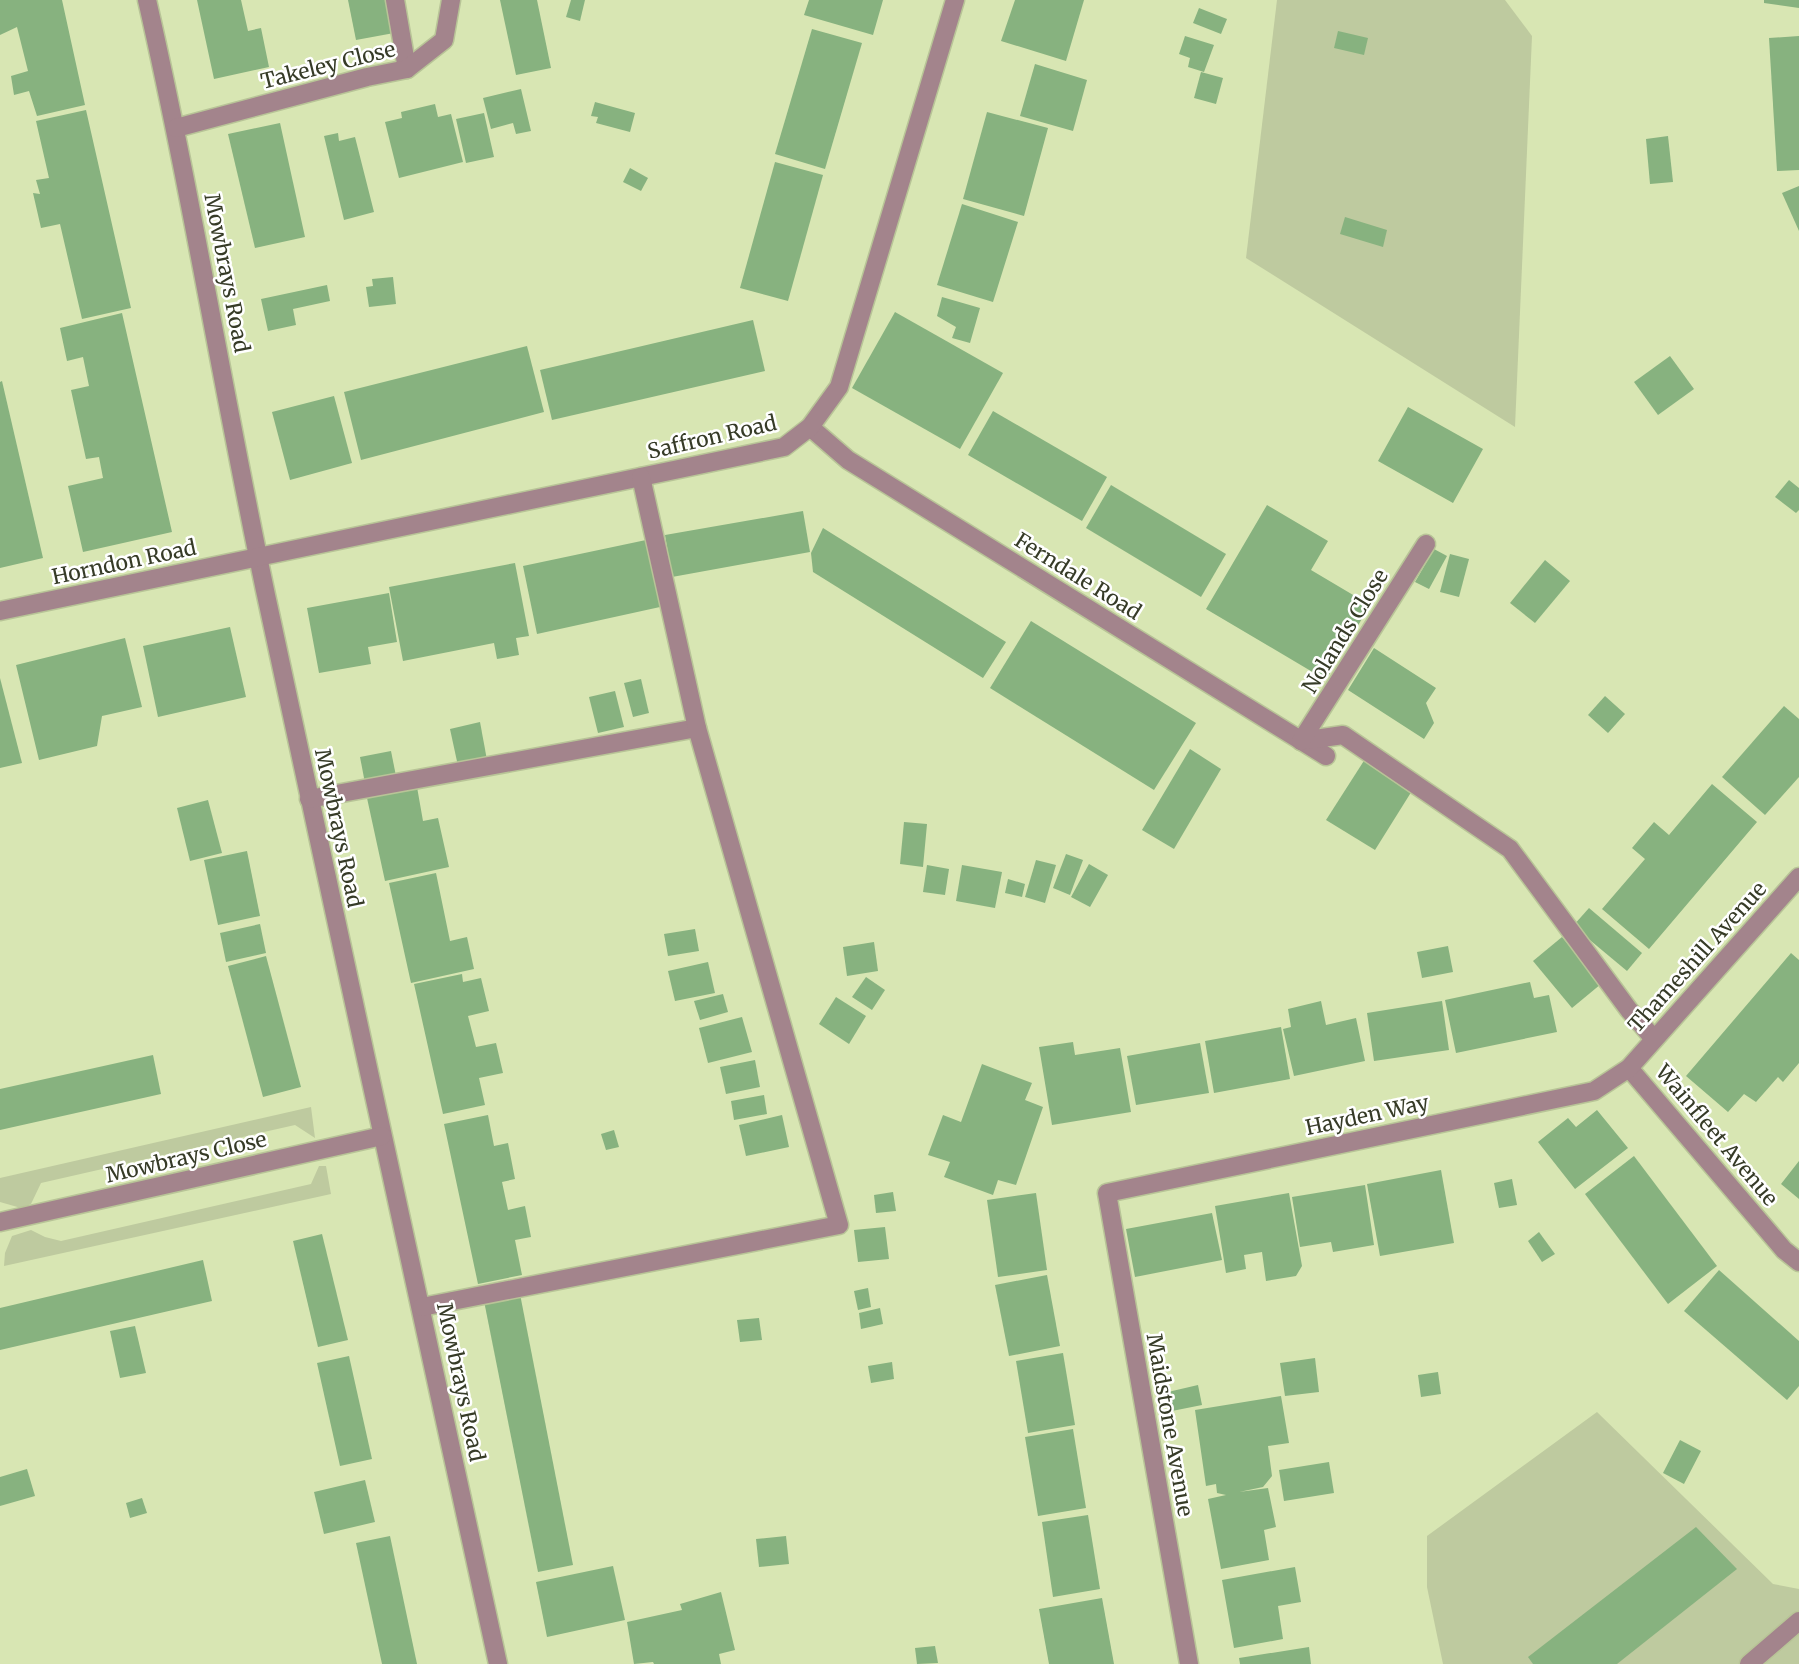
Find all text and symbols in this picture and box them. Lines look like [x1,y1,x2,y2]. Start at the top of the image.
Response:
street label: Takeley Close [258,35,398,95]
street label: Mowbrays Road [198,191,256,355]
street label: Saffron Road [645,409,779,465]
street label: Ferndale Road [1010,526,1147,626]
street label: Horndon Road [49,533,199,590]
street label: Nolands Close [1296,564,1394,698]
street label: Mowbrays Road [309,746,369,910]
street label: Thameshill Avenue [1622,876,1772,1038]
street label: Wainfleet Avenue [1649,1058,1784,1211]
street label: Hayden Way [1303,1089,1432,1141]
street label: Mowbrays Close [103,1125,269,1189]
street label: Mowbrays Road [431,1300,491,1464]
street label: Maidstone Avenue [1141,1331,1199,1519]

